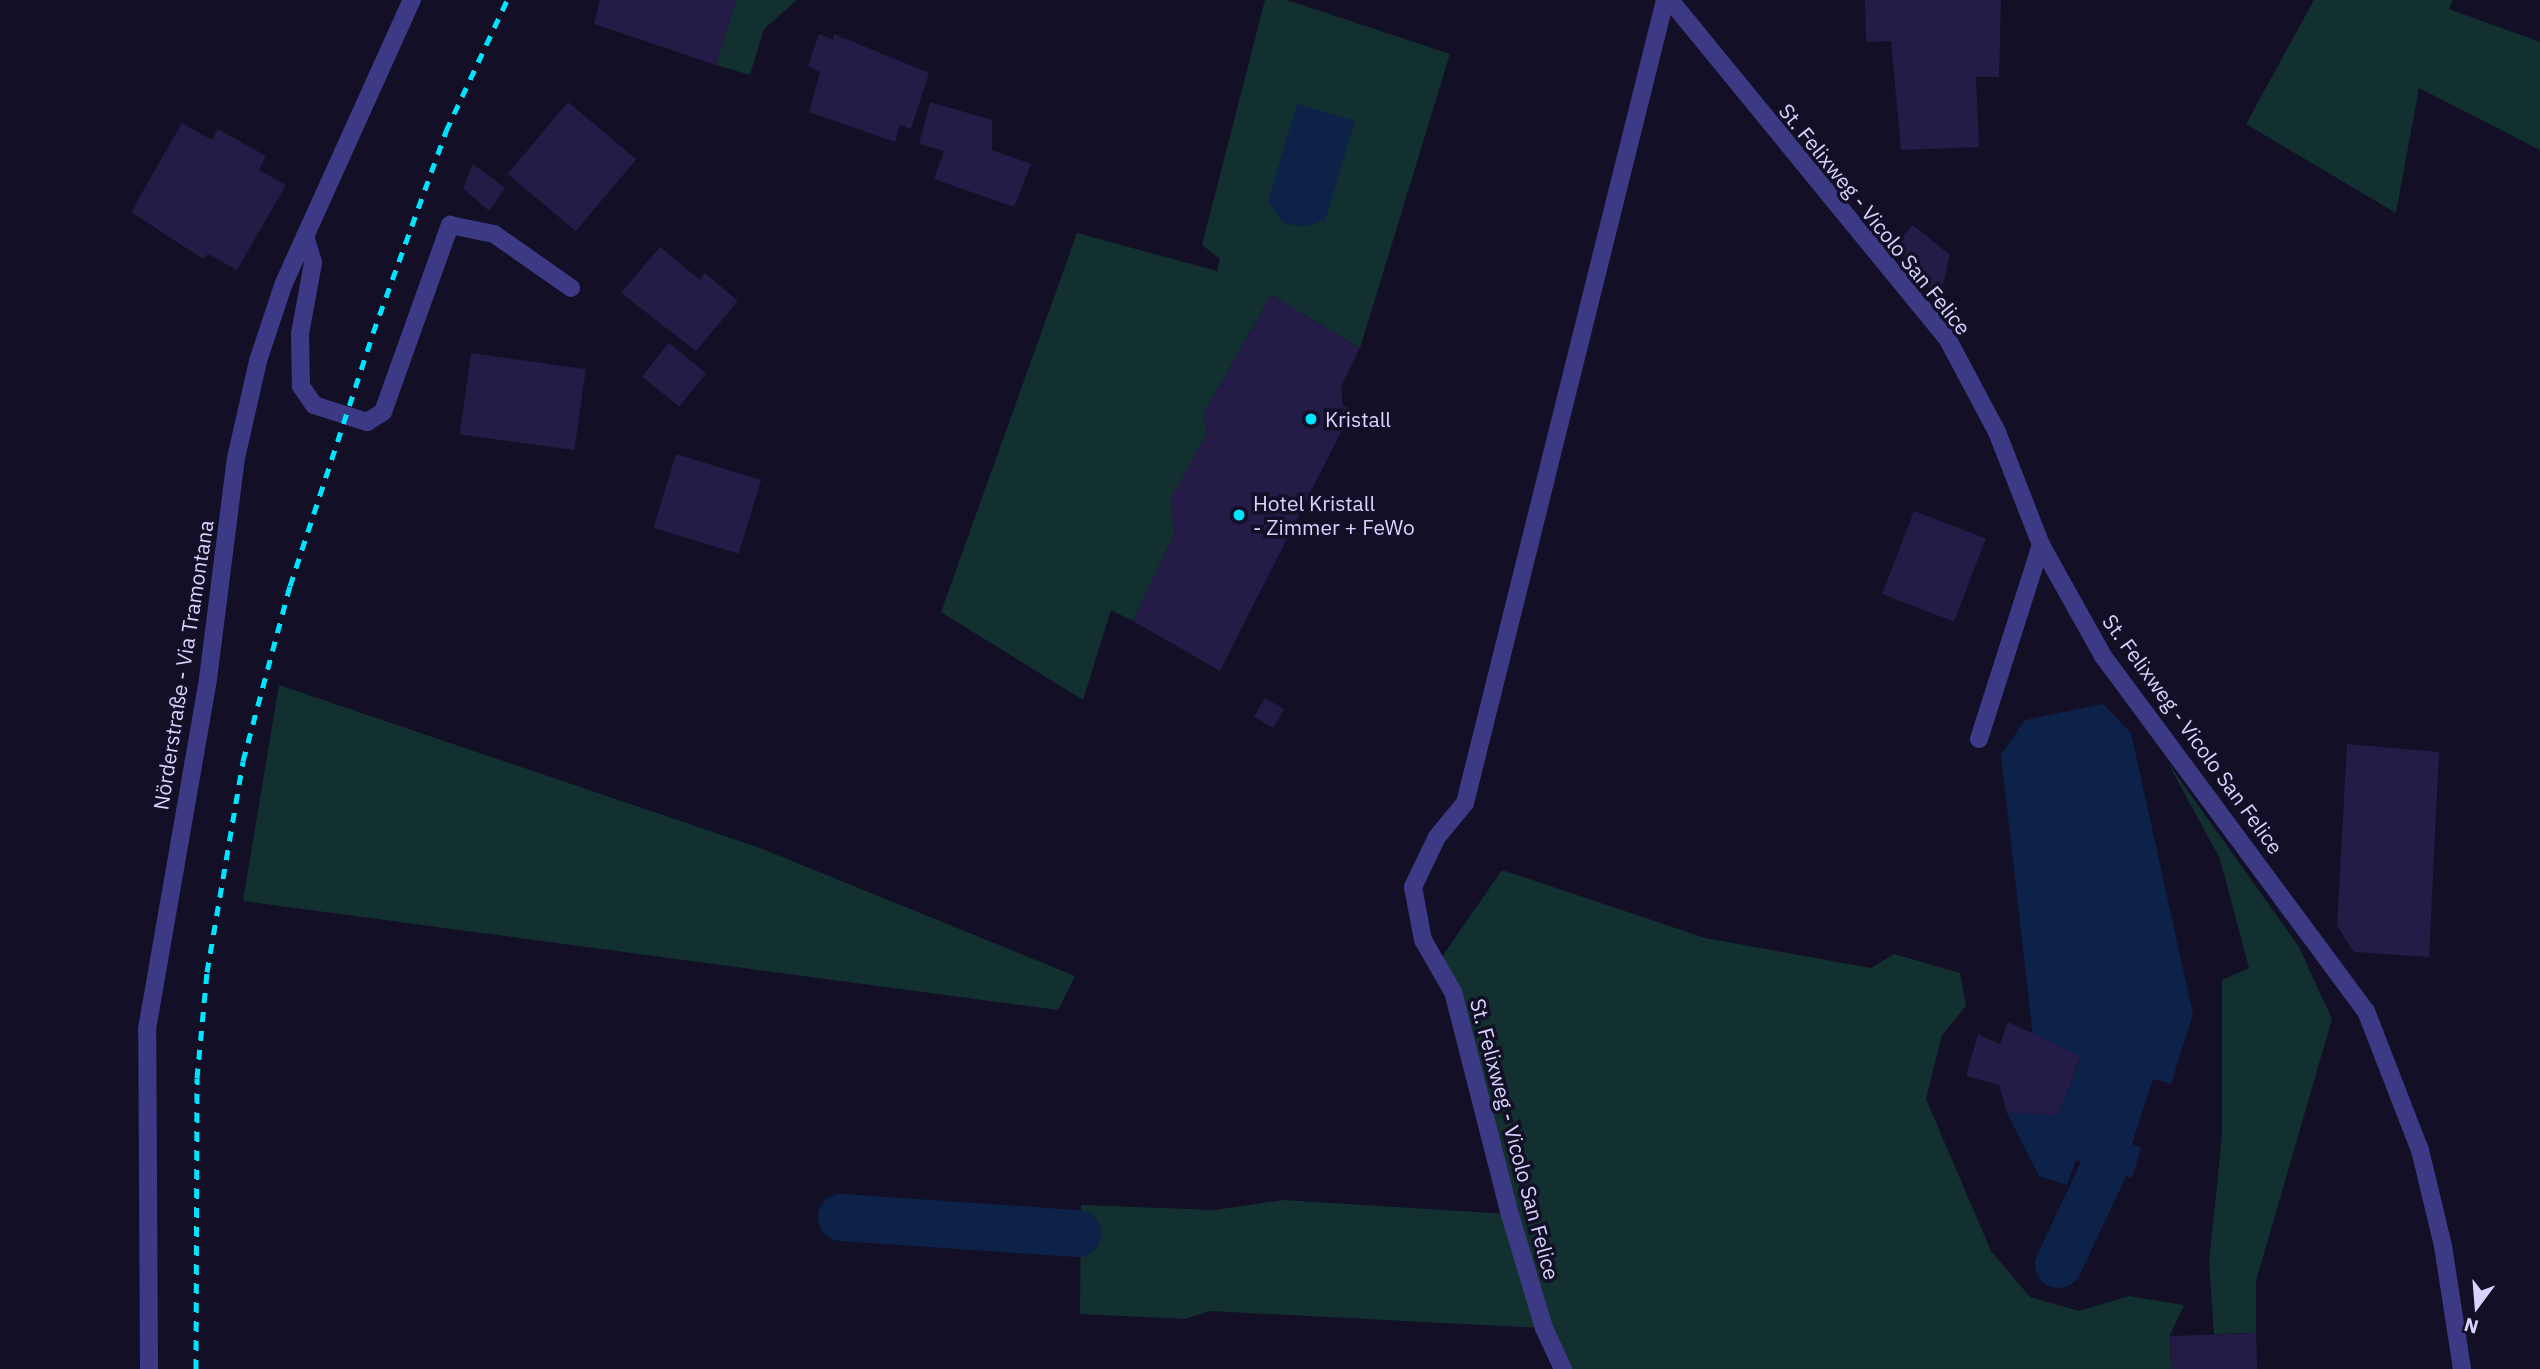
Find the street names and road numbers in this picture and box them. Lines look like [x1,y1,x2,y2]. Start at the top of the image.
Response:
street label: St. Felixweg - Vicolo San Felice [1774,98,1976,340]
street label: Nörderstraße - Via Tramontana [148,518,218,812]
street label: St. Felixweg - Vicolo San Felice [2098,609,2288,859]
street label: St. Felixweg - Vicolo San Felice [1465,996,1565,1282]

